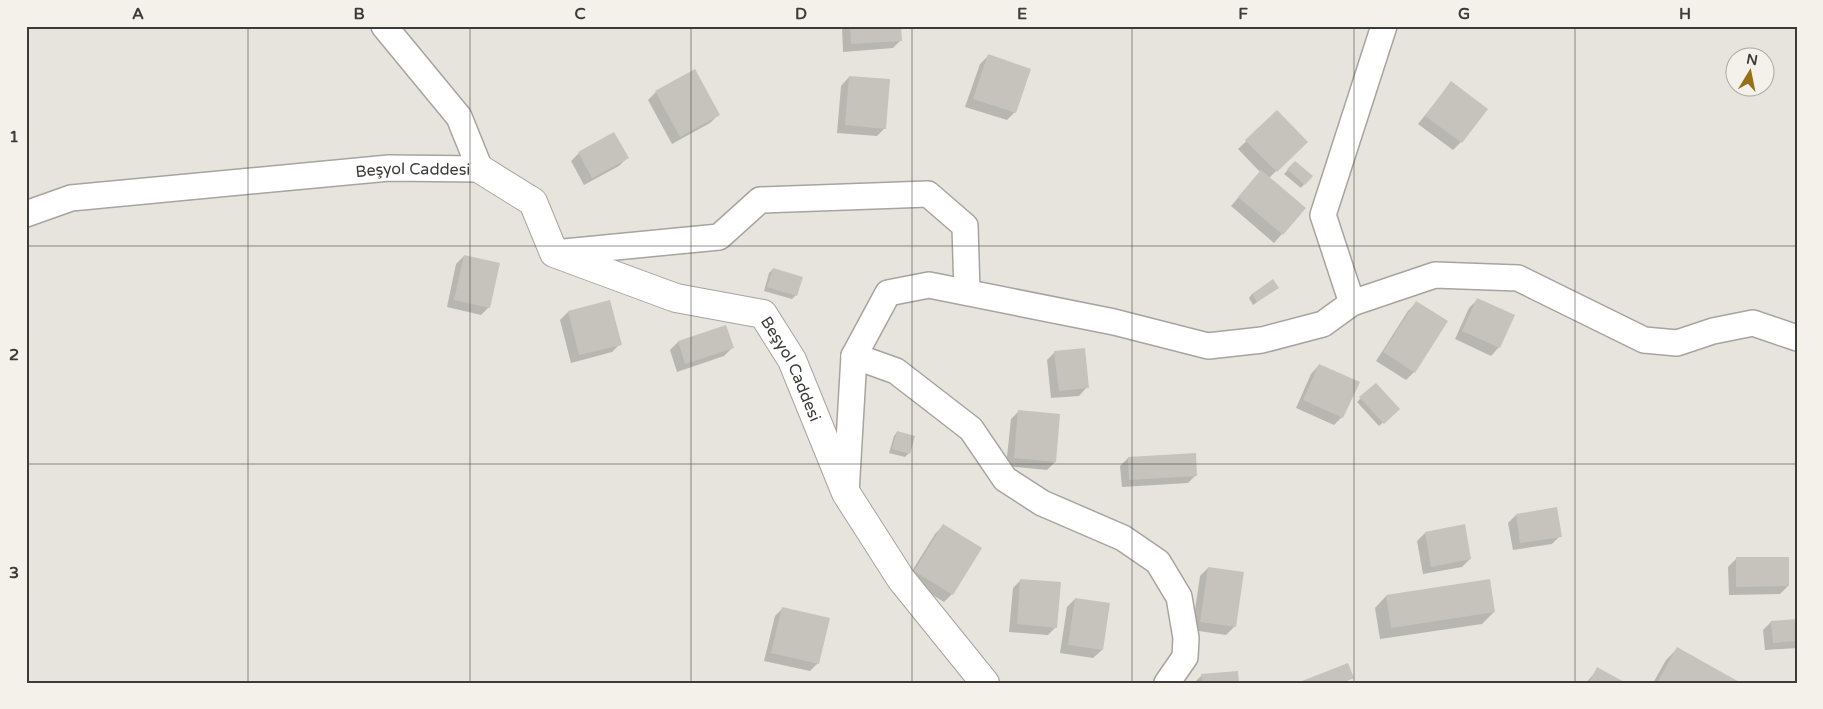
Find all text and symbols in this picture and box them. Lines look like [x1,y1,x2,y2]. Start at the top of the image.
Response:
text: A [132,4,144,24]
text: B [353,4,365,24]
text: C [574,4,586,24]
text: D [795,4,807,24]
text: E [1017,4,1027,24]
text: F [1238,4,1248,24]
text: G [1458,4,1470,24]
text: H [1679,4,1691,24]
north arrow [1726,48,1776,98]
text: N [1745,50,1759,69]
text: 1 [9,127,19,147]
street label: Beşyol Caddesi [355,159,471,182]
street label: Beşyol Caddesi [756,313,825,424]
text: 2 [9,345,19,365]
text: 3 [9,563,19,583]

